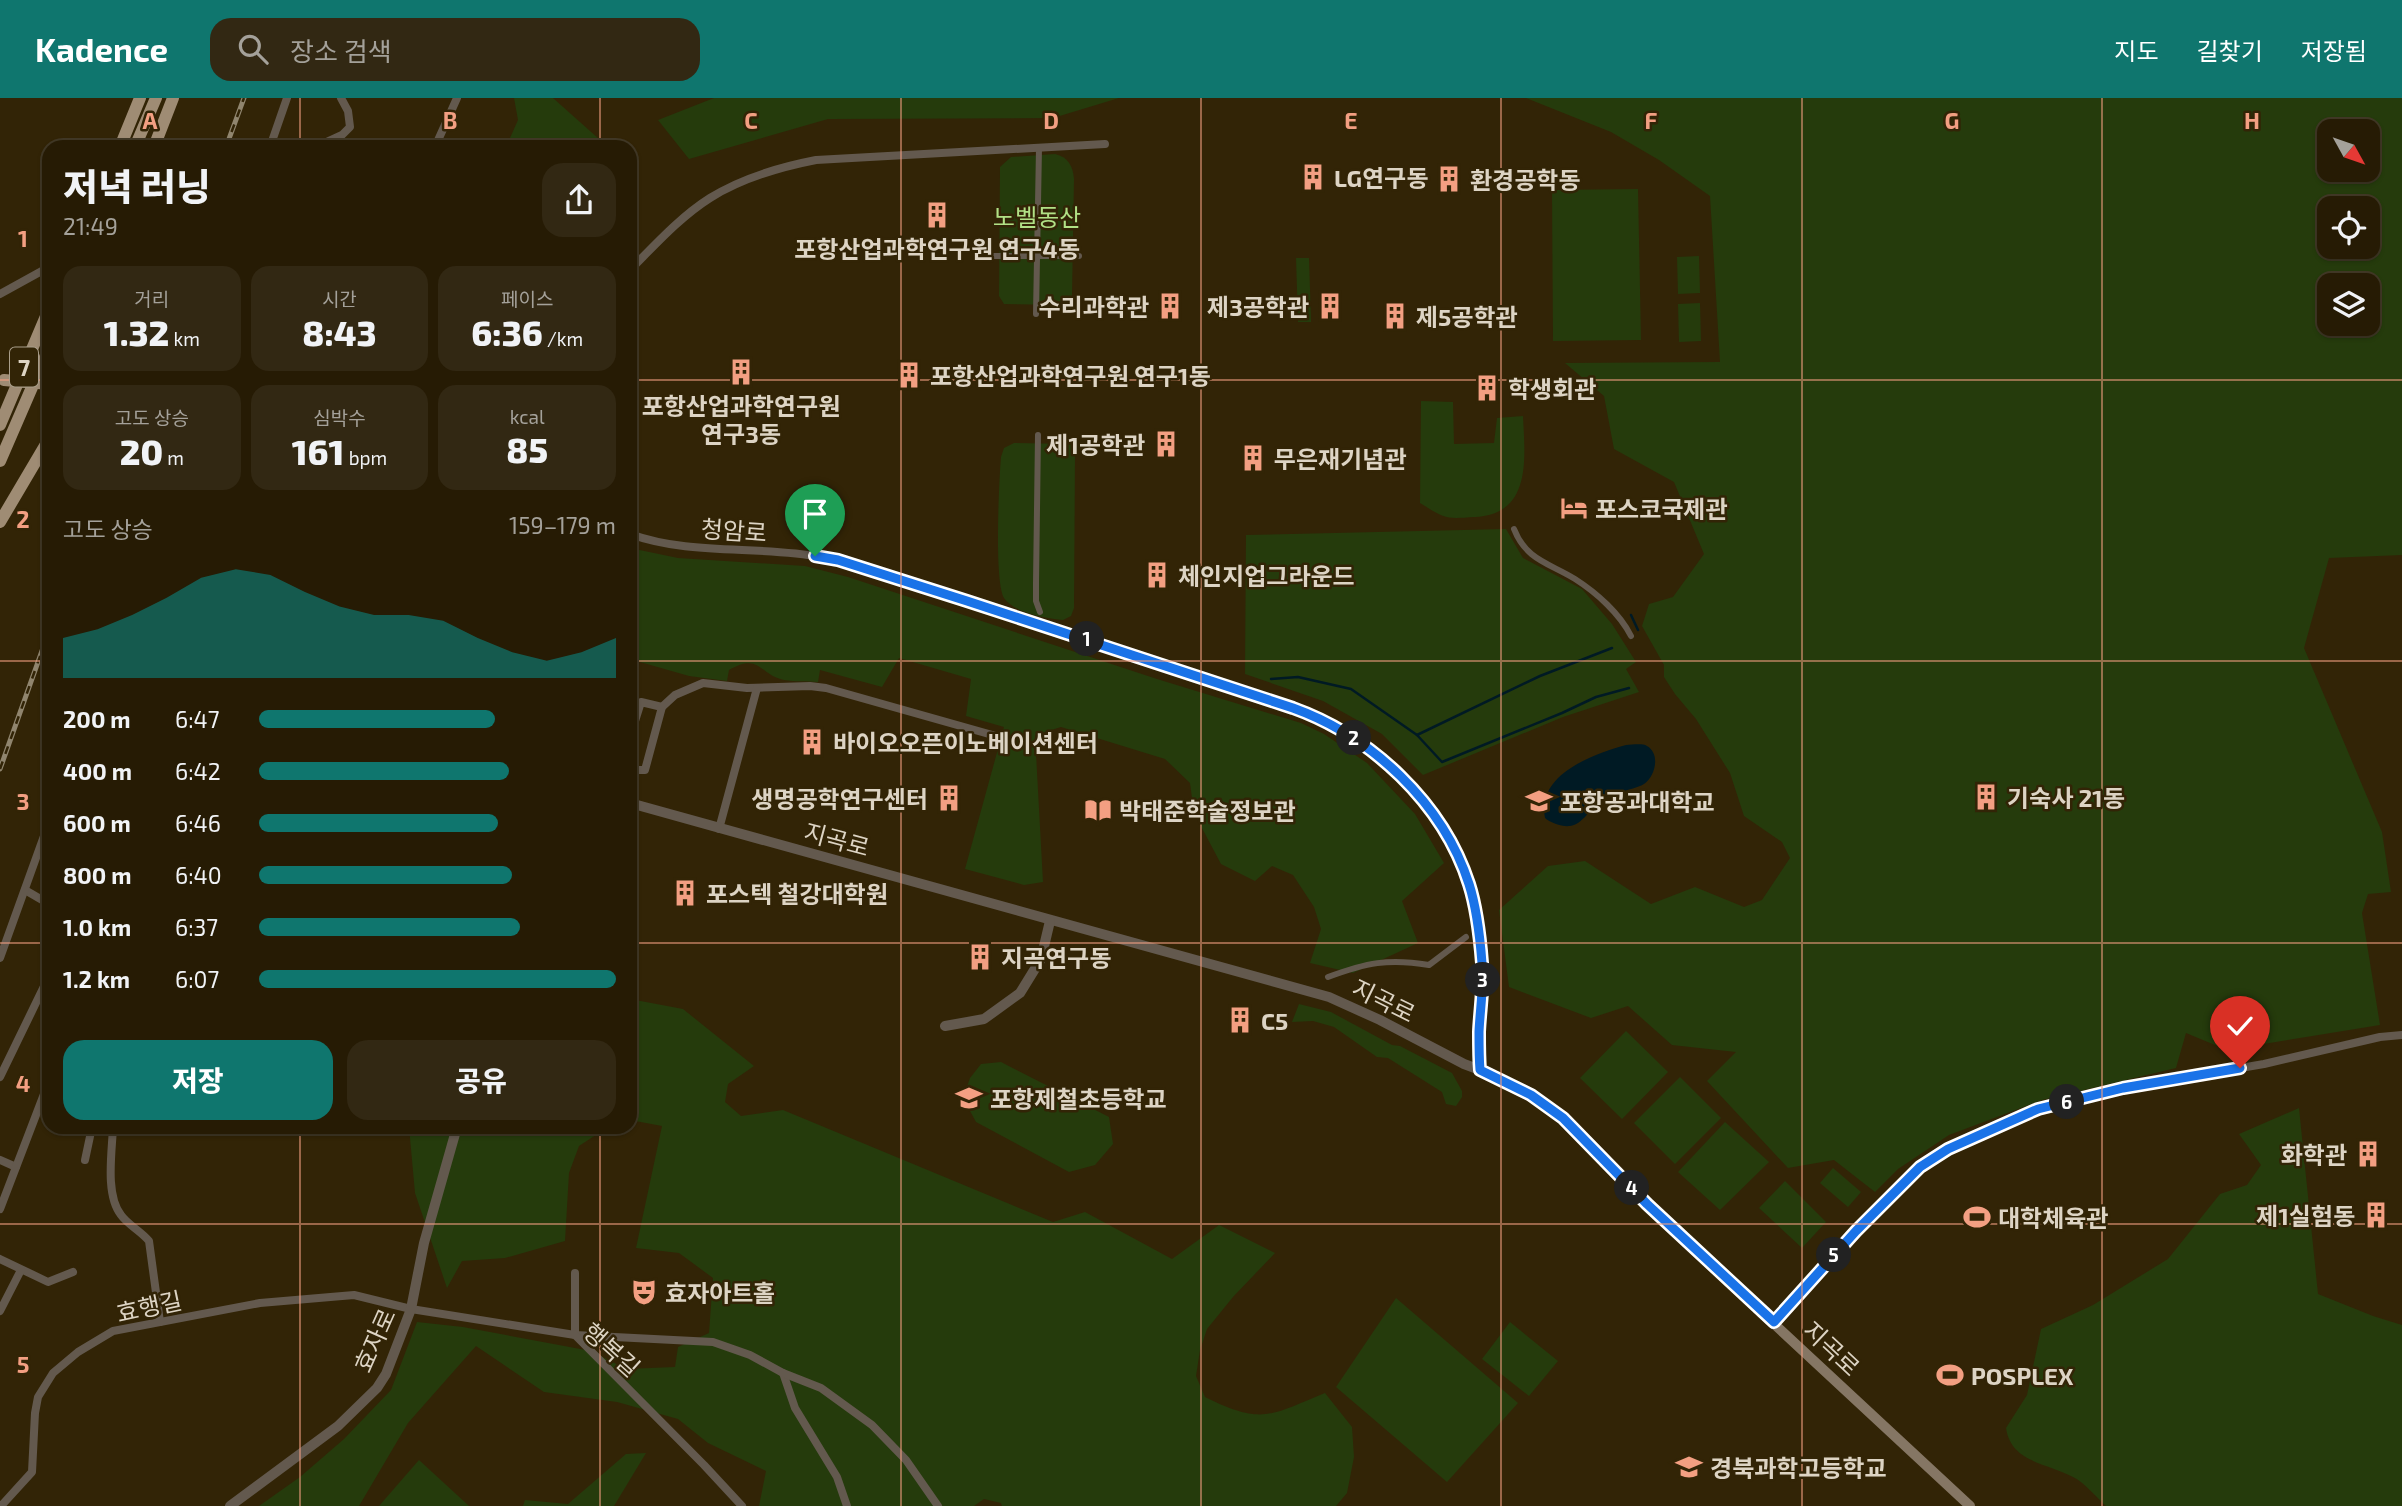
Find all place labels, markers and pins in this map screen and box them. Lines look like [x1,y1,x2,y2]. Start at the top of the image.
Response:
building icon: LG연구동 [1298,162,1328,192]
place label: LG연구동 [1334,163,1428,192]
building icon: 환경공학동 [1434,164,1464,194]
place label: 환경공학동 [1470,165,1580,194]
building icon: 포항산업과학연구원 연구4동 [922,200,952,230]
place label: 포항산업과학연구원 연구4동 [794,234,1080,263]
building icon: 수리과학관 [1155,291,1185,321]
building icon: 제3공학관 [1315,291,1345,321]
place label: 수리과학관 [1039,292,1149,321]
place label: 제3공학관 [1207,292,1309,321]
building icon: 제5공학관 [1380,301,1410,331]
place label: 제5공학관 [1416,302,1518,331]
building icon: 포항산업과학연구원 연구3동 [726,357,756,387]
building icon: 포항산업과학연구원 연구1동 [894,360,924,390]
place label: 포항산업과학연구원 연구1동 [930,361,1211,390]
building icon: 학생회관 [1472,373,1502,403]
place label: 학생회관 [1508,374,1596,403]
place label: 포항산업과학연구원 연구3동 [642,391,840,448]
building icon: 제1공학관 [1151,429,1181,459]
place label: 제1공학관 [1046,430,1145,459]
building icon: 무은재기념관 [1238,443,1268,473]
place label: 무은재기념관 [1274,444,1406,473]
pin [785,484,845,556]
hotel icon: 포스코국제관 [1559,493,1589,523]
place label: 포스코국제관 [1595,494,1727,523]
building icon: 체인지업그라운드 [1142,560,1172,590]
place label: 체인지업그라운드 [1178,561,1355,590]
pin: 1 [1070,622,1104,656]
pin: 2 [1336,720,1372,756]
building icon: 바이오오픈이노베이션센터 [797,727,827,757]
place label: 바이오오픈이노베이션센터 [833,728,1098,757]
building icon: 기숙사 21동 [1971,782,2001,812]
building icon: 생명공학연구센터 [934,783,964,813]
place label: 기숙사 21동 [2007,783,2125,812]
place label: 생명공학연구센터 [751,784,928,813]
school or university icon: 포항공과대학교 [1524,786,1554,816]
place label: 포항공과대학교 [1560,787,1715,816]
library icon: 박태준학술정보관 [1083,795,1113,825]
place label: 박태준학술정보관 [1119,796,1296,825]
building icon: 포스텍 철강대학원 [670,878,700,908]
place label: 포스텍 철강대학원 [706,879,888,908]
building icon: 지곡연구동 [965,942,995,972]
place label: 지곡연구동 [1001,943,1111,972]
pin: 3 [1466,962,1500,998]
pin [2210,996,2270,1068]
building icon: C5 [1225,1005,1255,1035]
place label: C5 [1261,1006,1288,1035]
school or university icon: 포항제철초등학교 [954,1083,984,1113]
place label: 포항제철초등학교 [990,1084,1167,1113]
pin: 6 [2050,1084,2084,1119]
building icon: 화학관 [2353,1139,2383,1169]
place label: 화학관 [2281,1140,2347,1169]
pin: 4 [1614,1170,1650,1206]
building icon: 제1실험동 [2361,1200,2391,1230]
place label: 제1실험동 [2256,1201,2355,1230]
sports icon: 대학체육관 [1962,1202,1992,1232]
place label: 대학체육관 [1998,1203,2108,1232]
pin: 5 [1816,1238,1852,1272]
theatre icon: 효자아트홀 [629,1277,659,1307]
place label: 효자아트홀 [665,1278,775,1307]
sports icon: POSPLEX [1935,1360,1965,1390]
place label: POSPLEX [1971,1361,2074,1390]
school or university icon: 경북과학고등학교 [1674,1452,1704,1482]
place label: 경북과학고등학교 [1710,1453,1887,1482]

